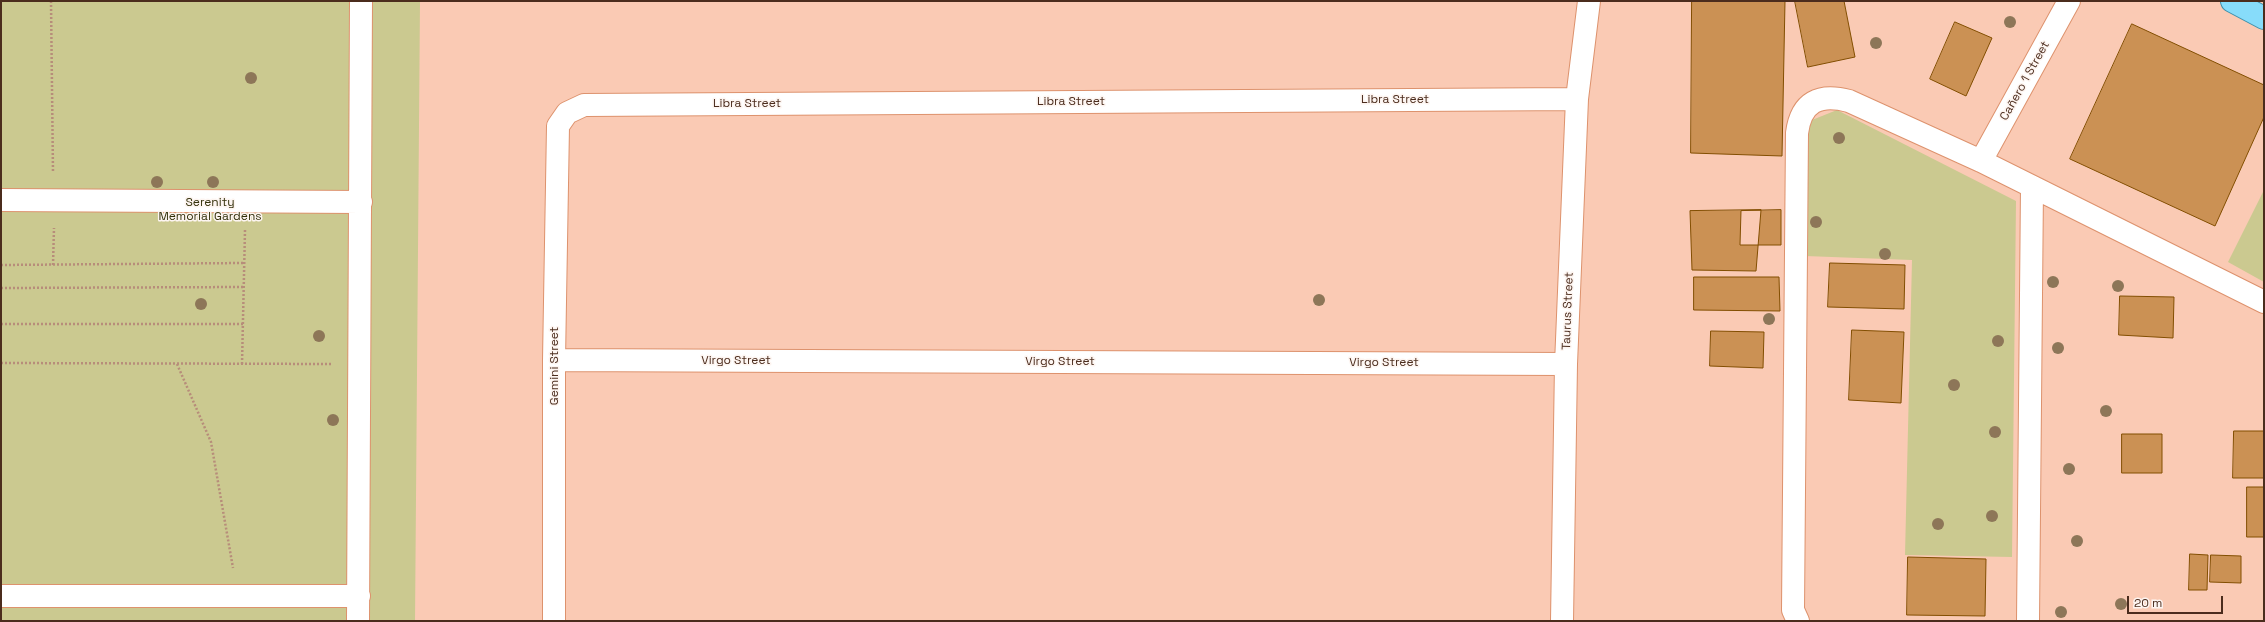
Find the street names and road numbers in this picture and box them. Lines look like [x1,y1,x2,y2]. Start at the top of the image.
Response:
street label: Cañero 1 Street [1997,39,2053,123]
street label: Libra Street [1361,93,1429,107]
street label: Libra Street [1037,95,1105,109]
street label: Libra Street [713,97,781,111]
street label: Taurus Street [1559,272,1577,350]
street label: Gemini Street [548,327,562,405]
street label: Virgo Street [701,354,771,368]
street label: Virgo Street [1025,355,1095,369]
street label: Virgo Street [1349,356,1419,370]

